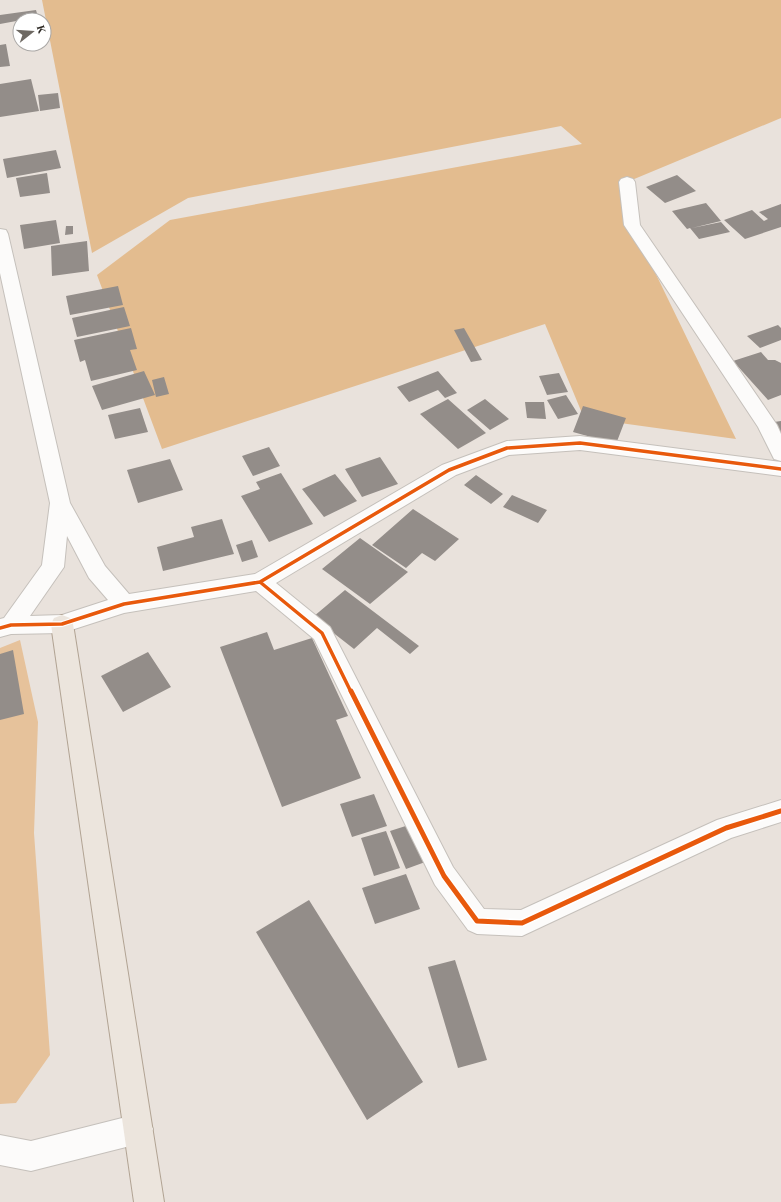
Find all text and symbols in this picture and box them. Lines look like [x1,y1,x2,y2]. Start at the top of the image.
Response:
north arrow [12,12,52,52]
text: K [32,23,51,36]

